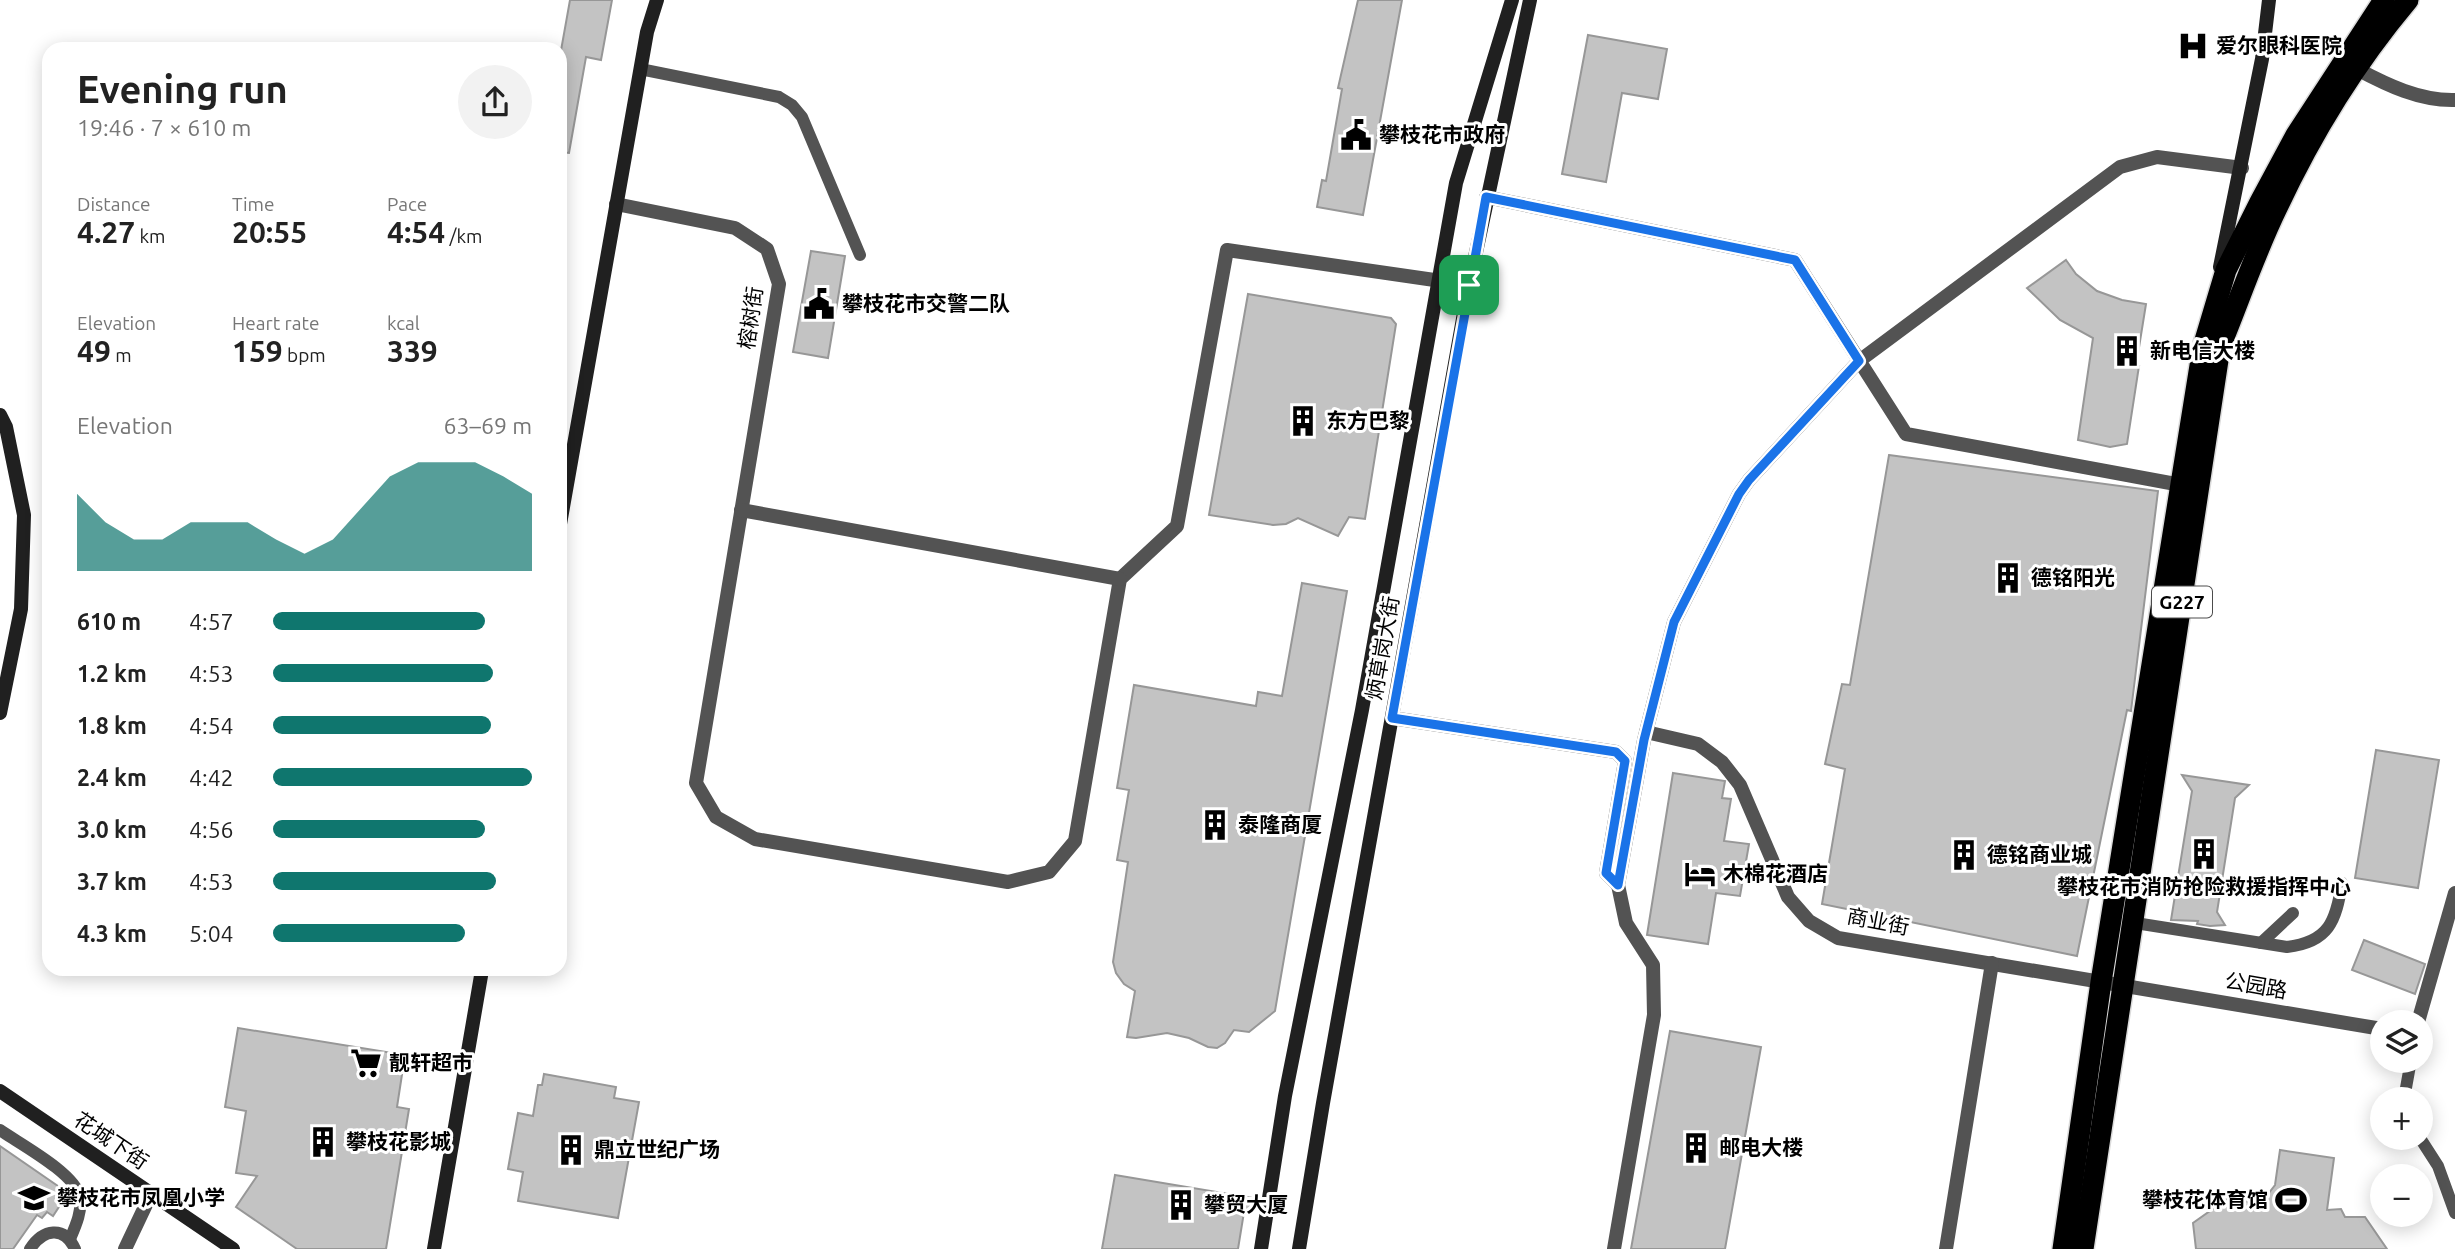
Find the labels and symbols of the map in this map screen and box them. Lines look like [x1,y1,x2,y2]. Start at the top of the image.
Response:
hospital icon: 爱尔眼科医院 [2176,29,2210,63]
place label: 爱尔眼科医院 [2216,33,2342,57]
public building icon: 攀枝花市政府 [1339,118,1373,152]
place label: 攀枝花市政府 [1379,122,1505,146]
pin [1439,255,1499,315]
street label: 榕树街 [734,285,766,351]
public building icon: 攀枝花市交警二队 [802,287,836,321]
place label: 攀枝花市交警二队 [842,291,1010,315]
building icon: 新电信大楼 [2110,334,2144,368]
place label: 新电信大楼 [2150,338,2255,362]
building icon: 东方巴黎 [1286,404,1320,438]
place label: 东方巴黎 [1326,408,1410,432]
building icon: 德铭阳光 [1991,561,2025,595]
place label: 德铭阳光 [2031,565,2115,589]
road number: G227 [2152,586,2212,618]
street label: 炳草岗大街 [1361,594,1403,702]
building icon: 泰隆商厦 [1198,808,1232,842]
place label: 泰隆商厦 [1238,812,1322,836]
building icon: 攀枝花市消防抢险救援指挥中心 [2187,837,2221,871]
building icon: 德铭商业城 [1947,838,1981,872]
place label: 德铭商业城 [1987,842,2092,866]
hotel icon: 木棉花酒店 [1683,857,1717,891]
place label: 木棉花酒店 [1723,861,1828,885]
place label: 攀枝花市消防抢险救援指挥中心 [2057,874,2351,898]
street label: 商业街 [1845,903,1911,939]
street label: 公园路 [2223,968,2289,1002]
supermarket icon: 靓轩超市 [349,1046,383,1080]
place label: 靓轩超市 [389,1050,473,1074]
street label: 花城下街 [70,1107,153,1174]
building icon: 攀枝花影城 [306,1125,340,1159]
place label: 攀枝花影城 [346,1129,451,1153]
building icon: 邮电大楼 [1679,1131,1713,1165]
building icon: 鼎立世纪广场 [554,1133,588,1167]
place label: 邮电大楼 [1719,1135,1803,1159]
place label: 鼎立世纪广场 [594,1137,720,1161]
school or university icon: 攀枝花市凤凰小学 [17,1181,51,1215]
sports icon: 攀枝花体育馆 [2274,1183,2308,1217]
place label: 攀枝花市凤凰小学 [57,1185,225,1209]
place label: 攀枝花体育馆 [2142,1187,2268,1211]
building icon: 攀贸大厦 [1164,1188,1198,1222]
place label: 攀贸大厦 [1204,1192,1288,1216]

